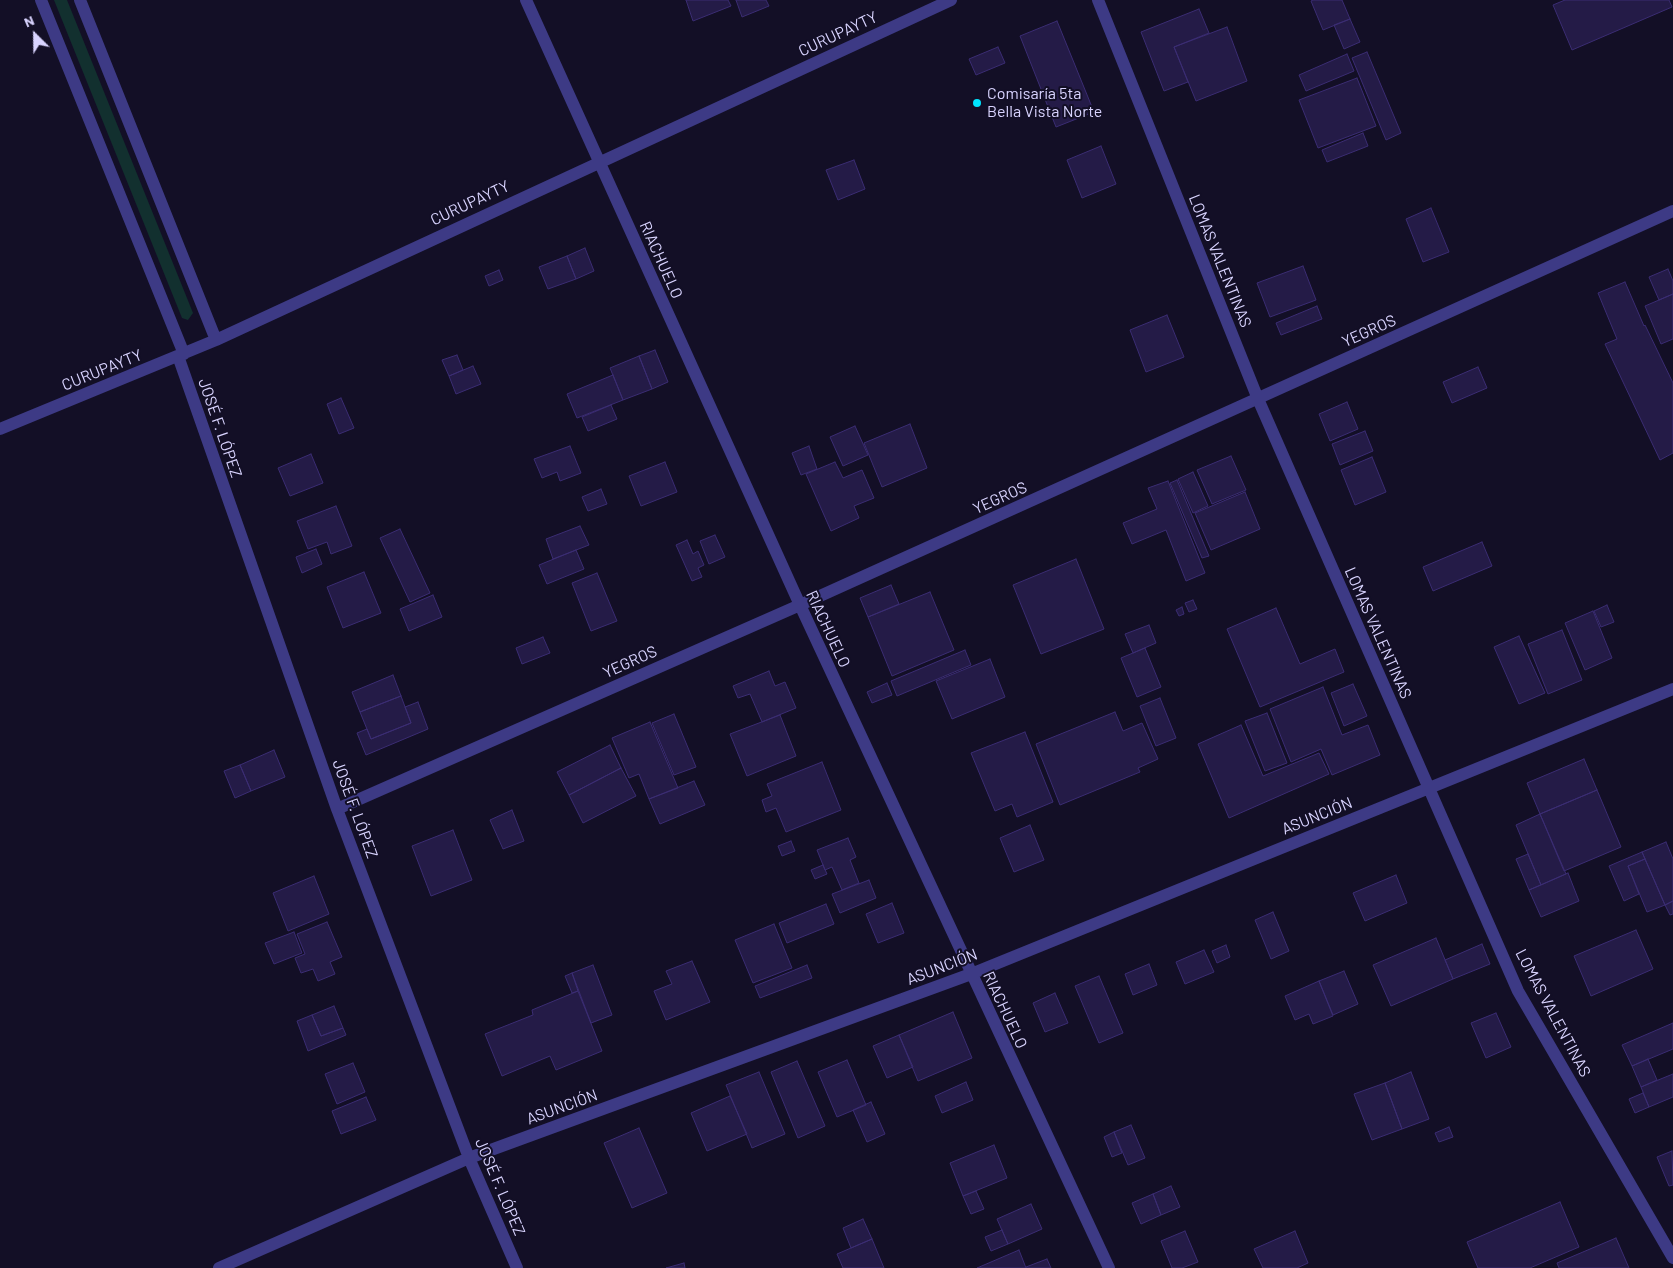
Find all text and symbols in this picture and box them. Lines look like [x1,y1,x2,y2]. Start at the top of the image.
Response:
street label: CURUPAYTY [795,7,881,61]
north arrow [10,10,60,60]
text: N [21,11,37,30]
place label: Comisaría 5ta Bella Vista Norte [987,84,1102,122]
marker: Comisaría 5ta Bella Vista Norte [971,97,983,109]
street label: CURUPAYTY [427,176,513,230]
street label: LOMAS VALENTINAS [1185,192,1255,330]
street label: RIACHUELO [635,218,687,302]
street label: YEGROS [1339,311,1399,351]
street label: CURUPAYTY [59,345,145,395]
street label: JOSÉ F. LÓPEZ [194,376,246,480]
street label: YEGROS [970,478,1030,518]
street label: LOMAS VALENTINAS [1340,564,1416,702]
street label: RIACHUELO [802,587,854,671]
street label: YEGROS [600,642,660,682]
street label: JOSÉ F. LÓPEZ [328,757,382,861]
street label: ASUNCIÓN [1279,793,1355,839]
street label: ASUNCIÓN [904,945,980,989]
street label: LOMAS VALENTINAS [1511,946,1595,1080]
street label: RIACHUELO [979,968,1031,1052]
street label: ASUNCIÓN [524,1085,600,1129]
street label: JOSÉ F. LÓPEZ [471,1135,529,1239]

